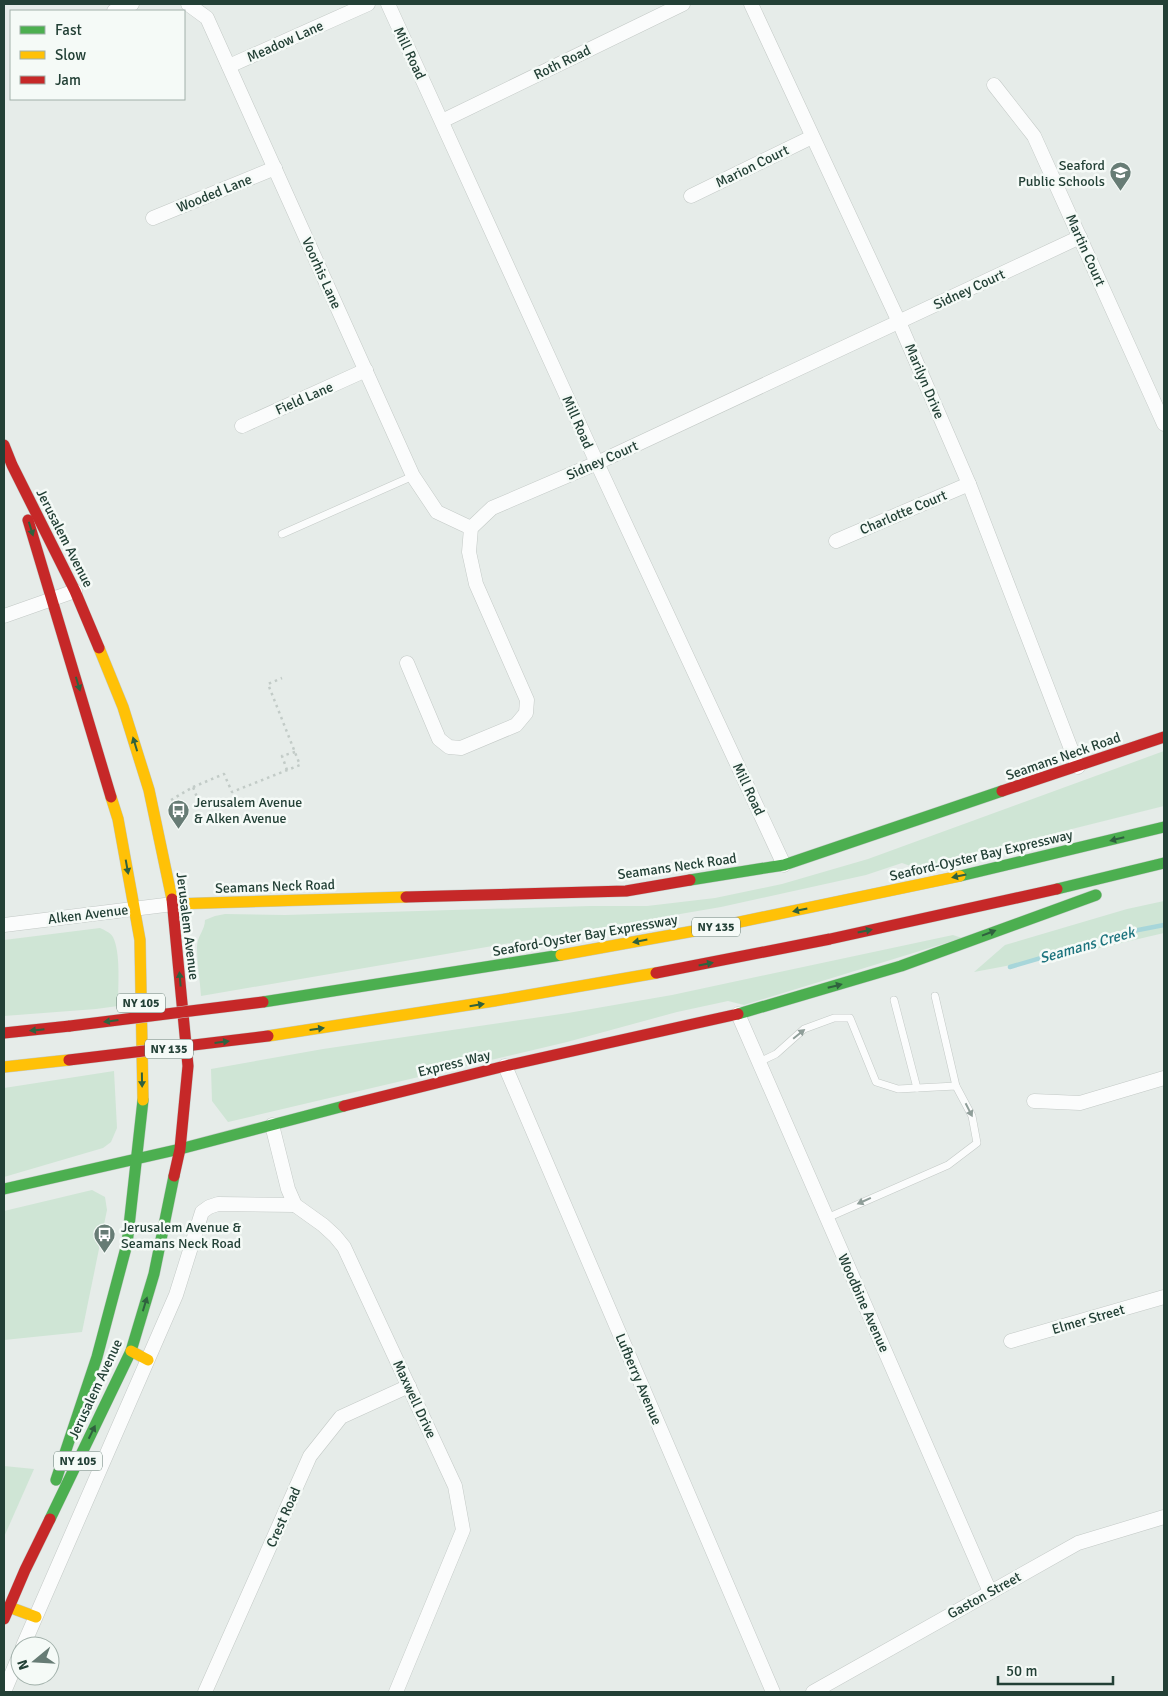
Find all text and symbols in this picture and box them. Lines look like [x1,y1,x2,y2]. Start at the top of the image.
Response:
legend [10,10,185,100]
street label: Meadow Lane [244,17,326,66]
text: Fast [55,21,82,39]
street label: Mill Road [390,24,429,82]
street label: Roth Road [531,41,593,83]
text: Slow [55,46,86,64]
text: Jam [55,71,81,89]
street label: Marion Court [713,141,792,191]
place label: Seaford Public Schools [1018,157,1105,190]
school or university icon: Seaford Public Schools [1109,161,1133,192]
street label: Wooded Lane [174,171,254,216]
street label: Martin Court [1062,212,1109,289]
street label: Voorhis Lane [298,235,345,312]
street label: Sidney Court [931,265,1008,313]
street label: Marilyn Drive [901,341,948,421]
street label: Field Lane [273,378,336,419]
street label: Mill Road [558,393,597,451]
street label: Sidney Court [564,437,641,484]
street label: Jerusalem Avenue [32,486,97,590]
street label: Charlotte Court [857,486,949,538]
one-way arrow [27,522,35,537]
one-way arrow [74,677,82,692]
street label: Seamans Neck Road [1004,729,1123,784]
one-way arrow [130,736,138,751]
street label: Mill Road [729,760,768,818]
place label: Jerusalem Avenue & Alken Avenue [194,794,302,827]
bus stop icon: Jerusalem Avenue & Alken Avenue [166,798,190,829]
street label: Seaford-Oyster Bay Expressway [888,826,1075,885]
one-way arrow [1109,835,1124,843]
street label: Seamans Neck Road [616,850,738,883]
one-way arrow [123,859,131,875]
street label: Jerusalem Avenue [172,871,203,981]
one-way arrow [951,872,966,880]
street label: Seamans Neck Road [215,876,335,897]
street label: Alken Avenue [47,901,129,928]
one-way arrow [791,906,807,914]
street label: Seaford-Oyster Bay Expressway [491,911,679,960]
road number: NY 135 [692,918,740,936]
water label: Seamans Creek [1037,922,1138,967]
one-way arrow [858,927,873,935]
one-way arrow [982,929,997,937]
one-way arrow [632,937,648,945]
one-way arrow [699,959,715,967]
one-way arrow [176,970,184,986]
one-way arrow [828,982,843,990]
road number: NY 105 [117,994,165,1012]
one-way arrow [470,1001,486,1009]
one-way arrow [103,1017,119,1025]
one-way arrow [309,1025,325,1033]
one-way arrow [29,1026,45,1034]
one-way arrow [792,1029,805,1040]
one-way arrow [214,1038,230,1046]
road number: NY 135 [145,1040,193,1058]
street label: Express Way [416,1046,492,1081]
one-way arrow [139,1073,147,1089]
one-way arrow [965,1102,973,1117]
one-way arrow [857,1198,871,1206]
place label: Jerusalem Avenue & Seamans Neck Road [121,1219,241,1252]
bus stop icon: Jerusalem Avenue & Seamans Neck Road [93,1223,117,1254]
street label: Woodbine Avenue [834,1251,893,1355]
one-way arrow [141,1297,149,1312]
street label: Elmer Street [1050,1301,1127,1338]
street label: Lufberry Avenue [612,1331,665,1428]
street label: Jerusalem Avenue [65,1337,126,1442]
street label: Maxwell Drive [389,1357,440,1441]
one-way arrow [88,1425,96,1439]
road number: NY 105 [54,1452,102,1470]
street label: Crest Road [263,1484,304,1550]
street label: Gaston Street [944,1568,1024,1623]
north arrow [10,1636,60,1686]
scale bar [998,1654,1113,1686]
text: N [14,1658,33,1672]
text: 50 m [1006,1662,1037,1680]

